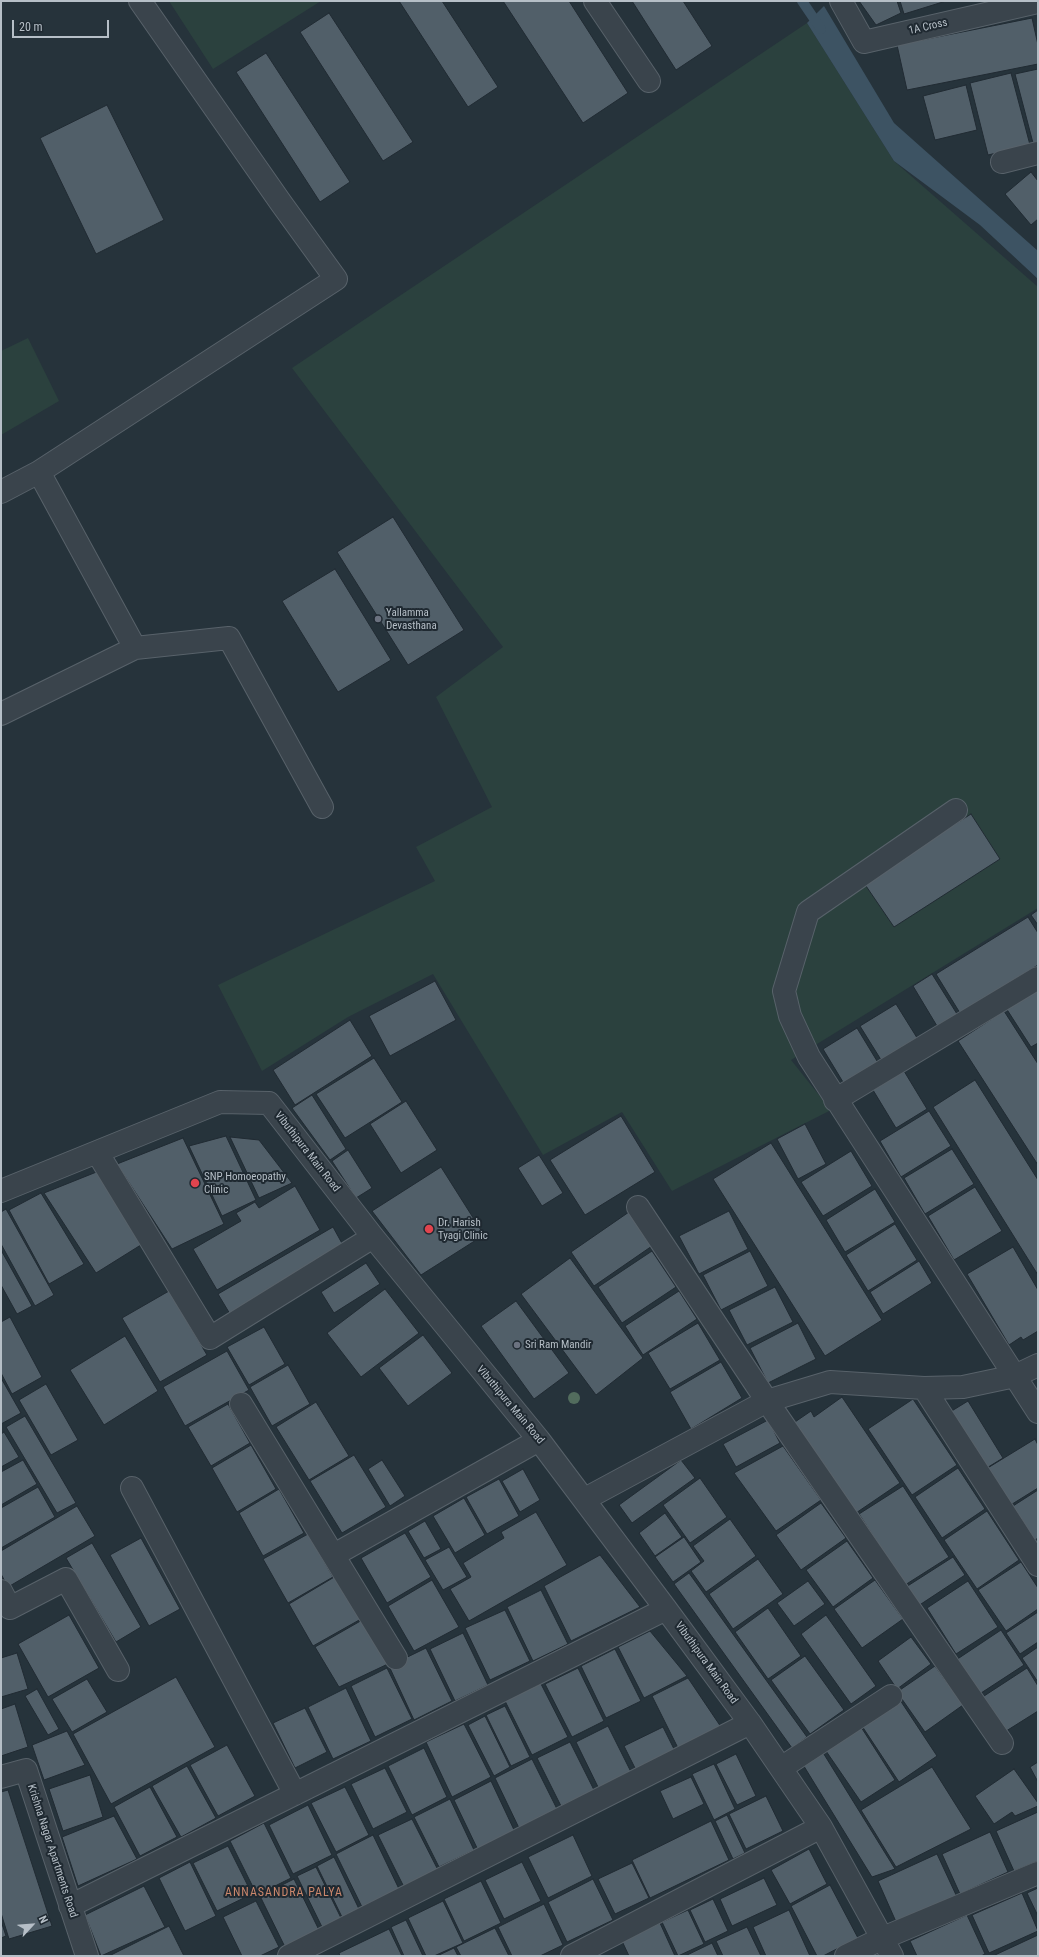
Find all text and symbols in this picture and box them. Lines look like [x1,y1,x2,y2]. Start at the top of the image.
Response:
scale bar [14,12,111,38]
street label: 1A Cross [907,16,949,38]
text: 20 m [19,20,43,34]
place label: Yallamma Devasthana [386,606,437,632]
marker: Yallamma Devasthana [373,614,383,624]
street label: Vibuthipura Main Road [272,1109,342,1195]
place label: SNP Homoeopathy Clinic [204,1170,286,1196]
marker: SNP Homoeopathy Clinic [189,1177,201,1189]
place label: Dr. Harish Tyagi Clinic [438,1216,488,1242]
marker: Dr. Harish Tyagi Clinic [423,1223,435,1235]
place label: Sri Ram Mandir [525,1338,591,1352]
marker: Sri Ram Mandir [512,1340,522,1350]
street label: Vibuthipura Main Road [473,1363,547,1447]
street label: Vibuthipura Main Road [672,1619,740,1707]
street label: Krishna Nagar Apartments Road [24,1783,80,1919]
district label: ANNASANDRA PALYA [225,1886,343,1900]
north arrow [12,1905,52,1945]

